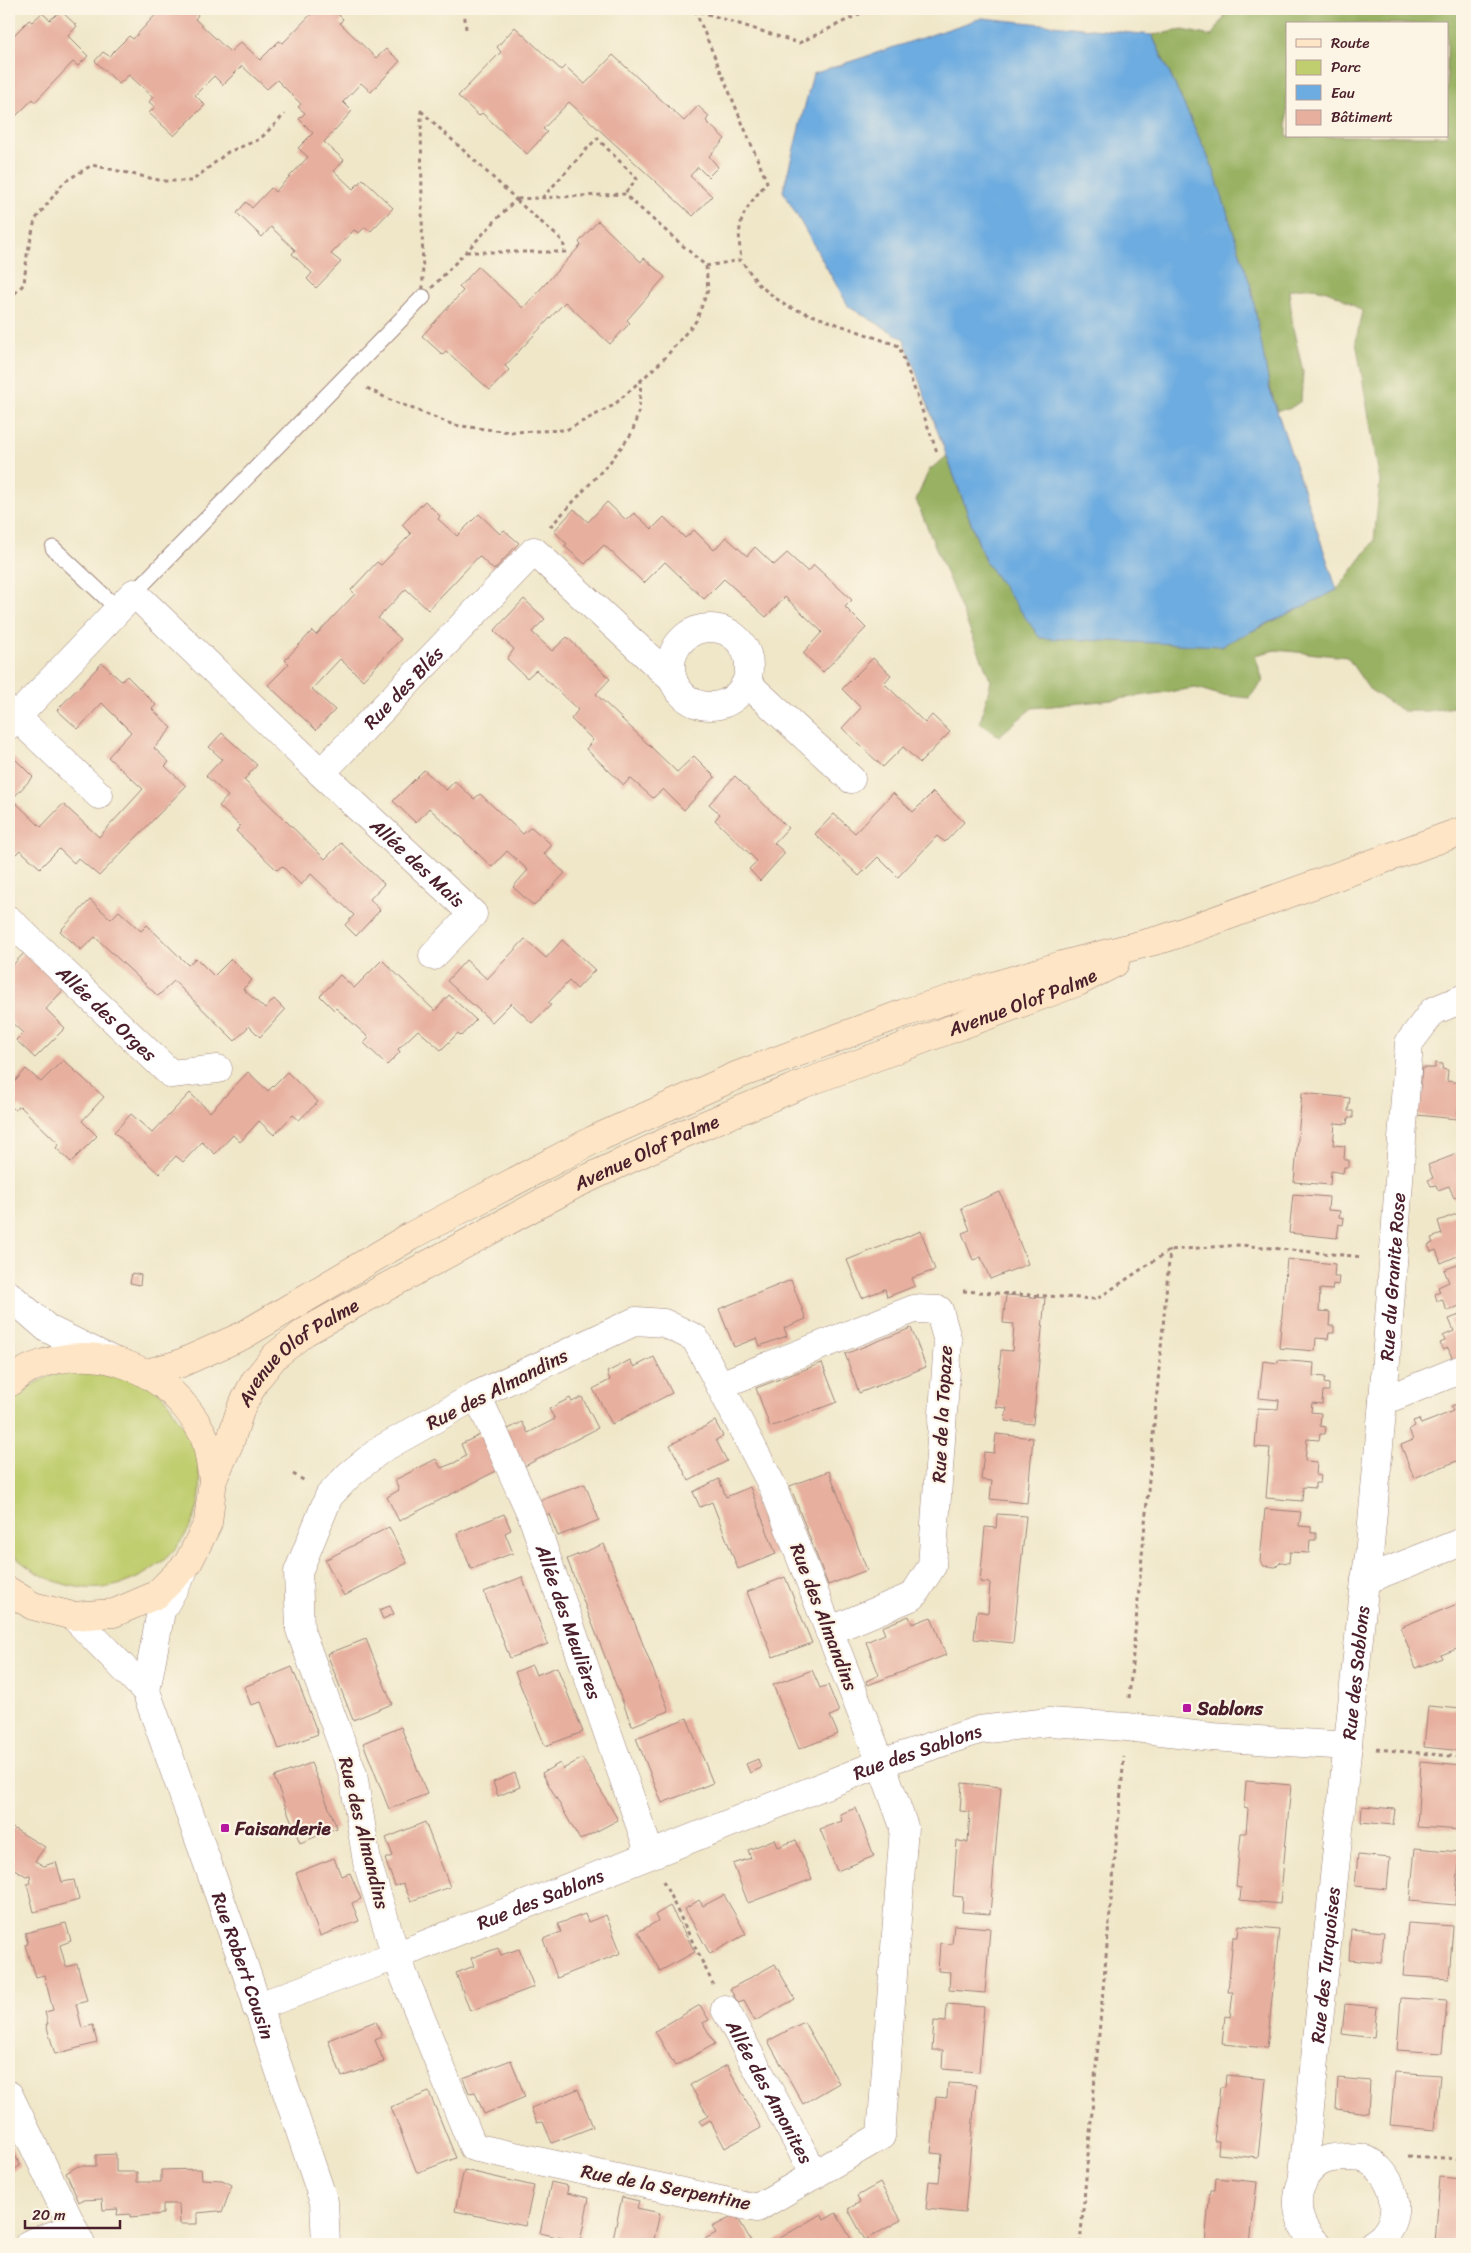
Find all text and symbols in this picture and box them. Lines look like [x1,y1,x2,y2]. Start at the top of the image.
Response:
legend [1286,22,1448,138]
text: Route [1331,30,1370,56]
text: Parc [1331,54,1361,80]
text: Eau [1331,80,1355,106]
text: Bâtiment [1331,104,1393,130]
street label: Rue des Blés [355,638,452,737]
street label: Allée des Mais [362,809,473,916]
street label: Allée des Orges [48,956,165,1070]
street label: Avenue Olof Palme [942,959,1103,1046]
street label: Avenue Olof Palme [567,1104,724,1200]
street label: Rue du Granite Rose [1369,1191,1415,1362]
street label: Avenue Olof Palme [228,1288,365,1413]
street label: Rue des Almandins [420,1339,574,1439]
street label: Rue de la Topaze [922,1344,962,1483]
street label: Rue des Almandins [781,1538,867,1696]
street label: Allée des Meulières [526,1539,611,1704]
street label: Rue des Sablons [1332,1604,1379,1741]
place label: Sablons [1196,1692,1264,1725]
marker: Sablons [1181,1702,1193,1714]
street label: Rue des Sablons [848,1714,986,1789]
street label: Rue des Almandins [329,1753,399,1913]
place label: Faisanderie [234,1812,331,1845]
marker: Faisanderie [219,1822,231,1834]
street label: Rue des Sablons [472,1858,609,1939]
street label: Rue des Turquoises [1300,1885,1349,2045]
street label: Rue Robert Cousin [203,1887,284,2044]
street label: Allée des Amonites [717,2012,823,2170]
street label: Rue de la Serpentine [578,2154,754,2220]
scale bar [25,2198,120,2230]
text: 20 m [32,2202,66,2228]

